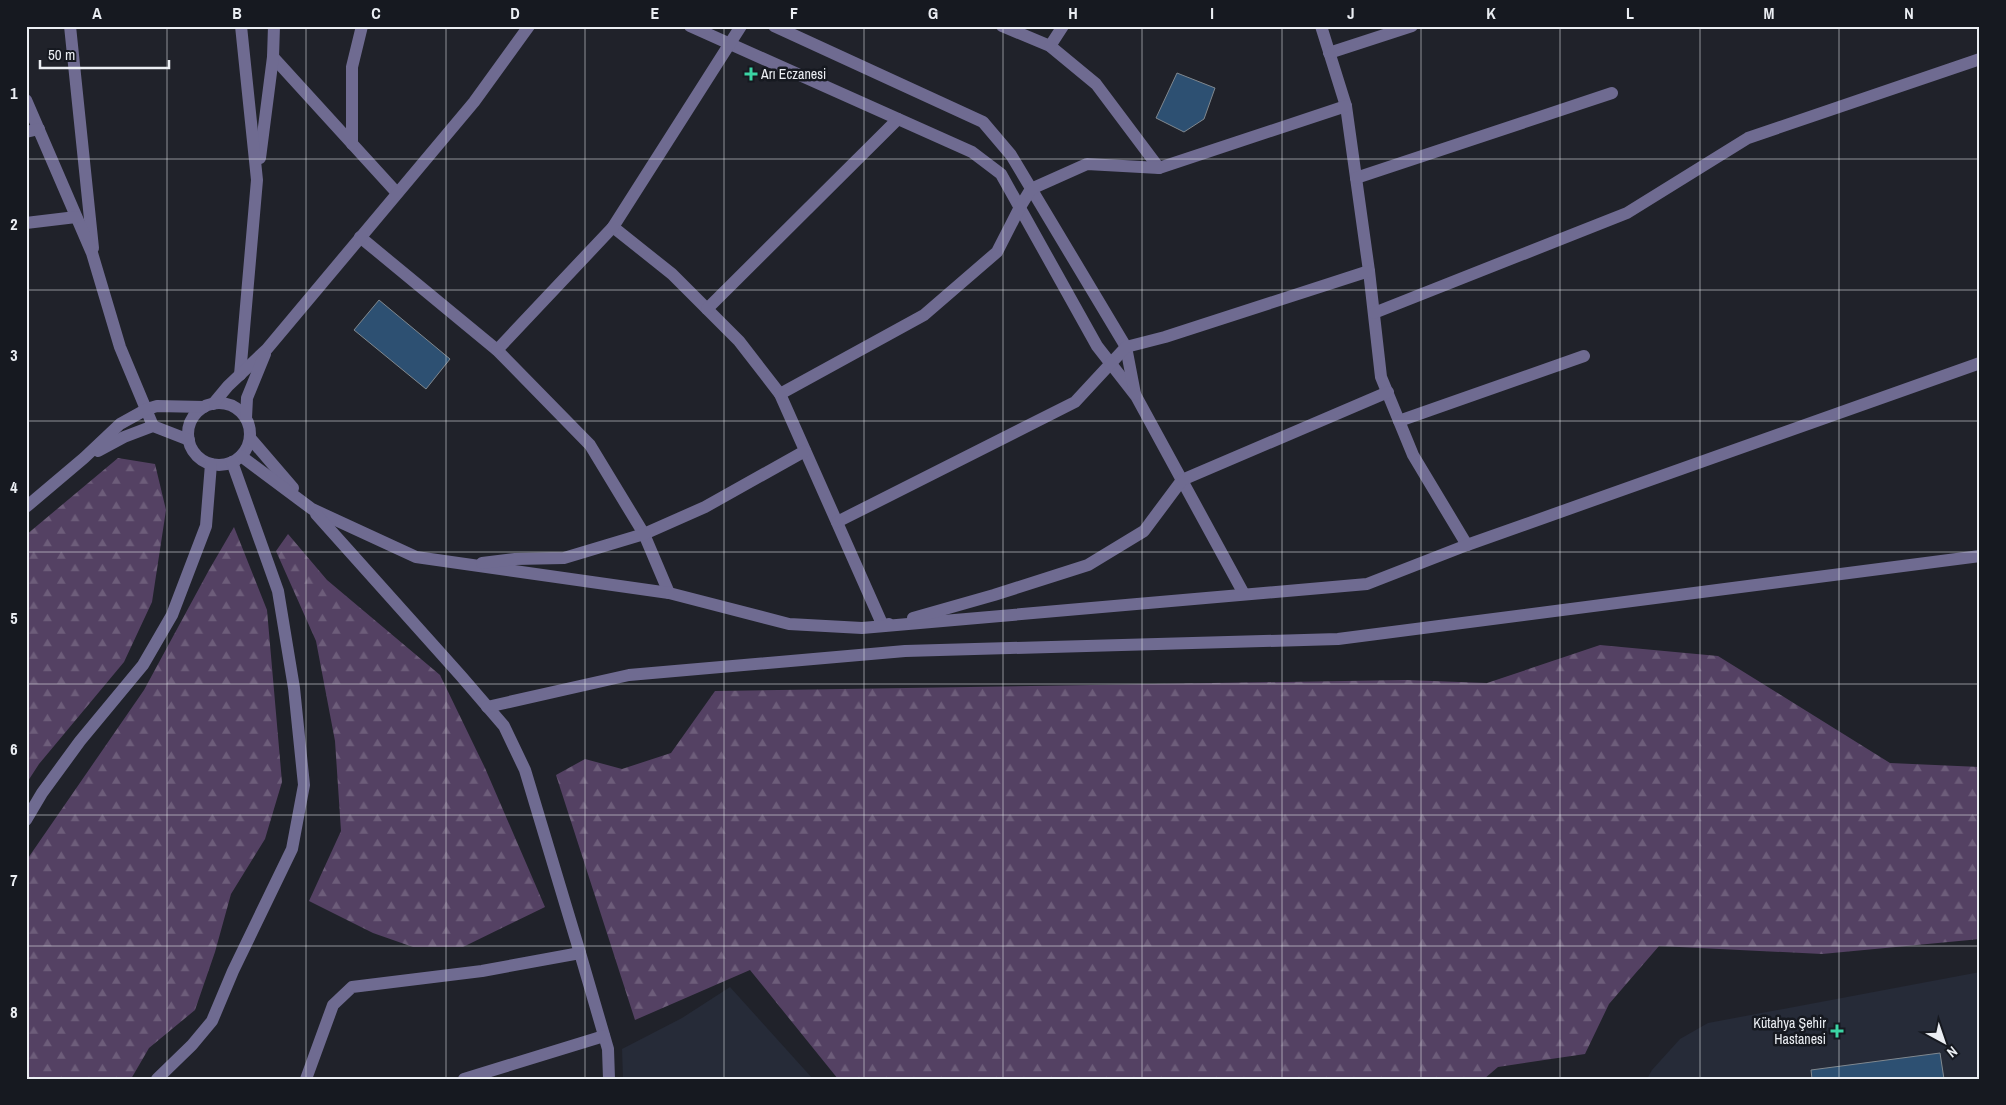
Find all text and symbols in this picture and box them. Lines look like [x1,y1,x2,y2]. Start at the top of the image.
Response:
text: A [92,2,102,24]
text: B [232,2,242,24]
text: C [371,2,381,24]
text: D [510,2,520,24]
text: E [651,2,660,24]
text: F [790,2,798,24]
text: G [928,2,938,24]
text: H [1068,2,1078,24]
text: I [1210,2,1214,24]
text: J [1347,2,1355,24]
text: K [1486,2,1496,24]
text: L [1626,2,1634,24]
text: M [1764,2,1775,24]
text: N [1904,2,1914,24]
scale bar [40,38,169,70]
text: 50 m [48,44,75,65]
place label: Arı Eczanesi [760,65,826,83]
marker: Arı Eczanesi [745,68,757,80]
text: 1 [10,82,18,104]
text: 2 [10,213,18,235]
text: 3 [10,344,18,366]
text: 4 [10,476,18,498]
text: 5 [10,607,18,629]
text: 6 [10,738,18,760]
text: 7 [10,869,18,891]
text: 8 [10,1001,18,1023]
place label: Kütahya Şehir Hastanesi [1753,1014,1826,1048]
north arrow [1918,1018,1968,1068]
marker: Kütahya Şehir Hastanesi [1830,1024,1844,1038]
text: N [1943,1042,1961,1062]

